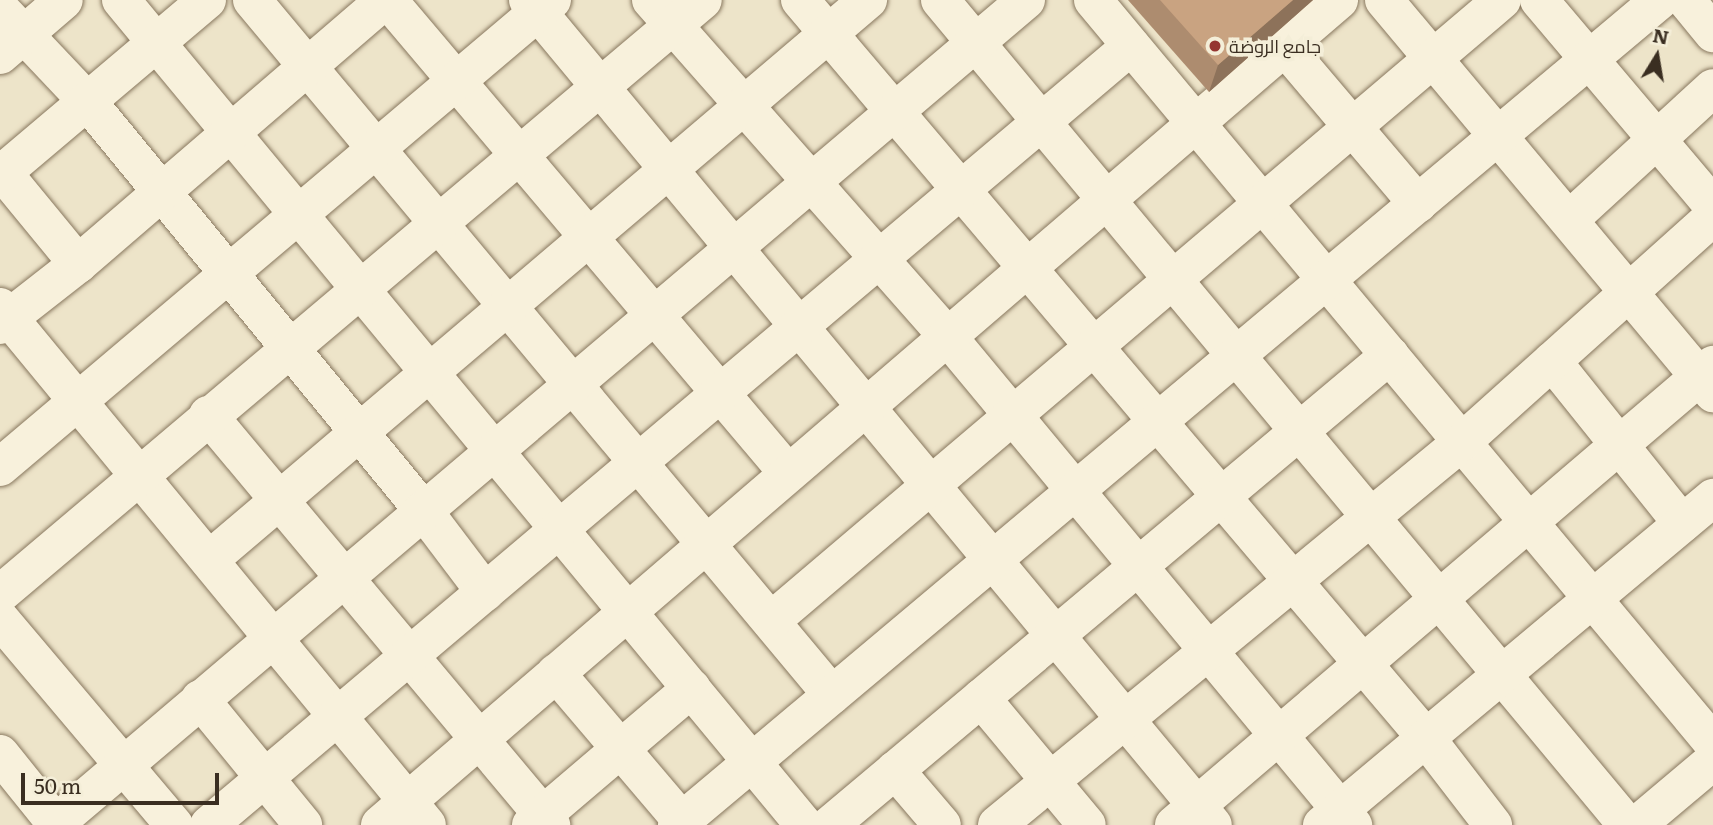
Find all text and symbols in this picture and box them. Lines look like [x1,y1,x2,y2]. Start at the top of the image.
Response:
text: N [1650,20,1672,51]
north arrow [1622,21,1692,91]
place label: جامع الروضة [1229,35,1321,57]
marker: جامع الروضة [1207,38,1223,54]
scale bar [24,758,222,802]
text: 50 m [34,769,81,800]

